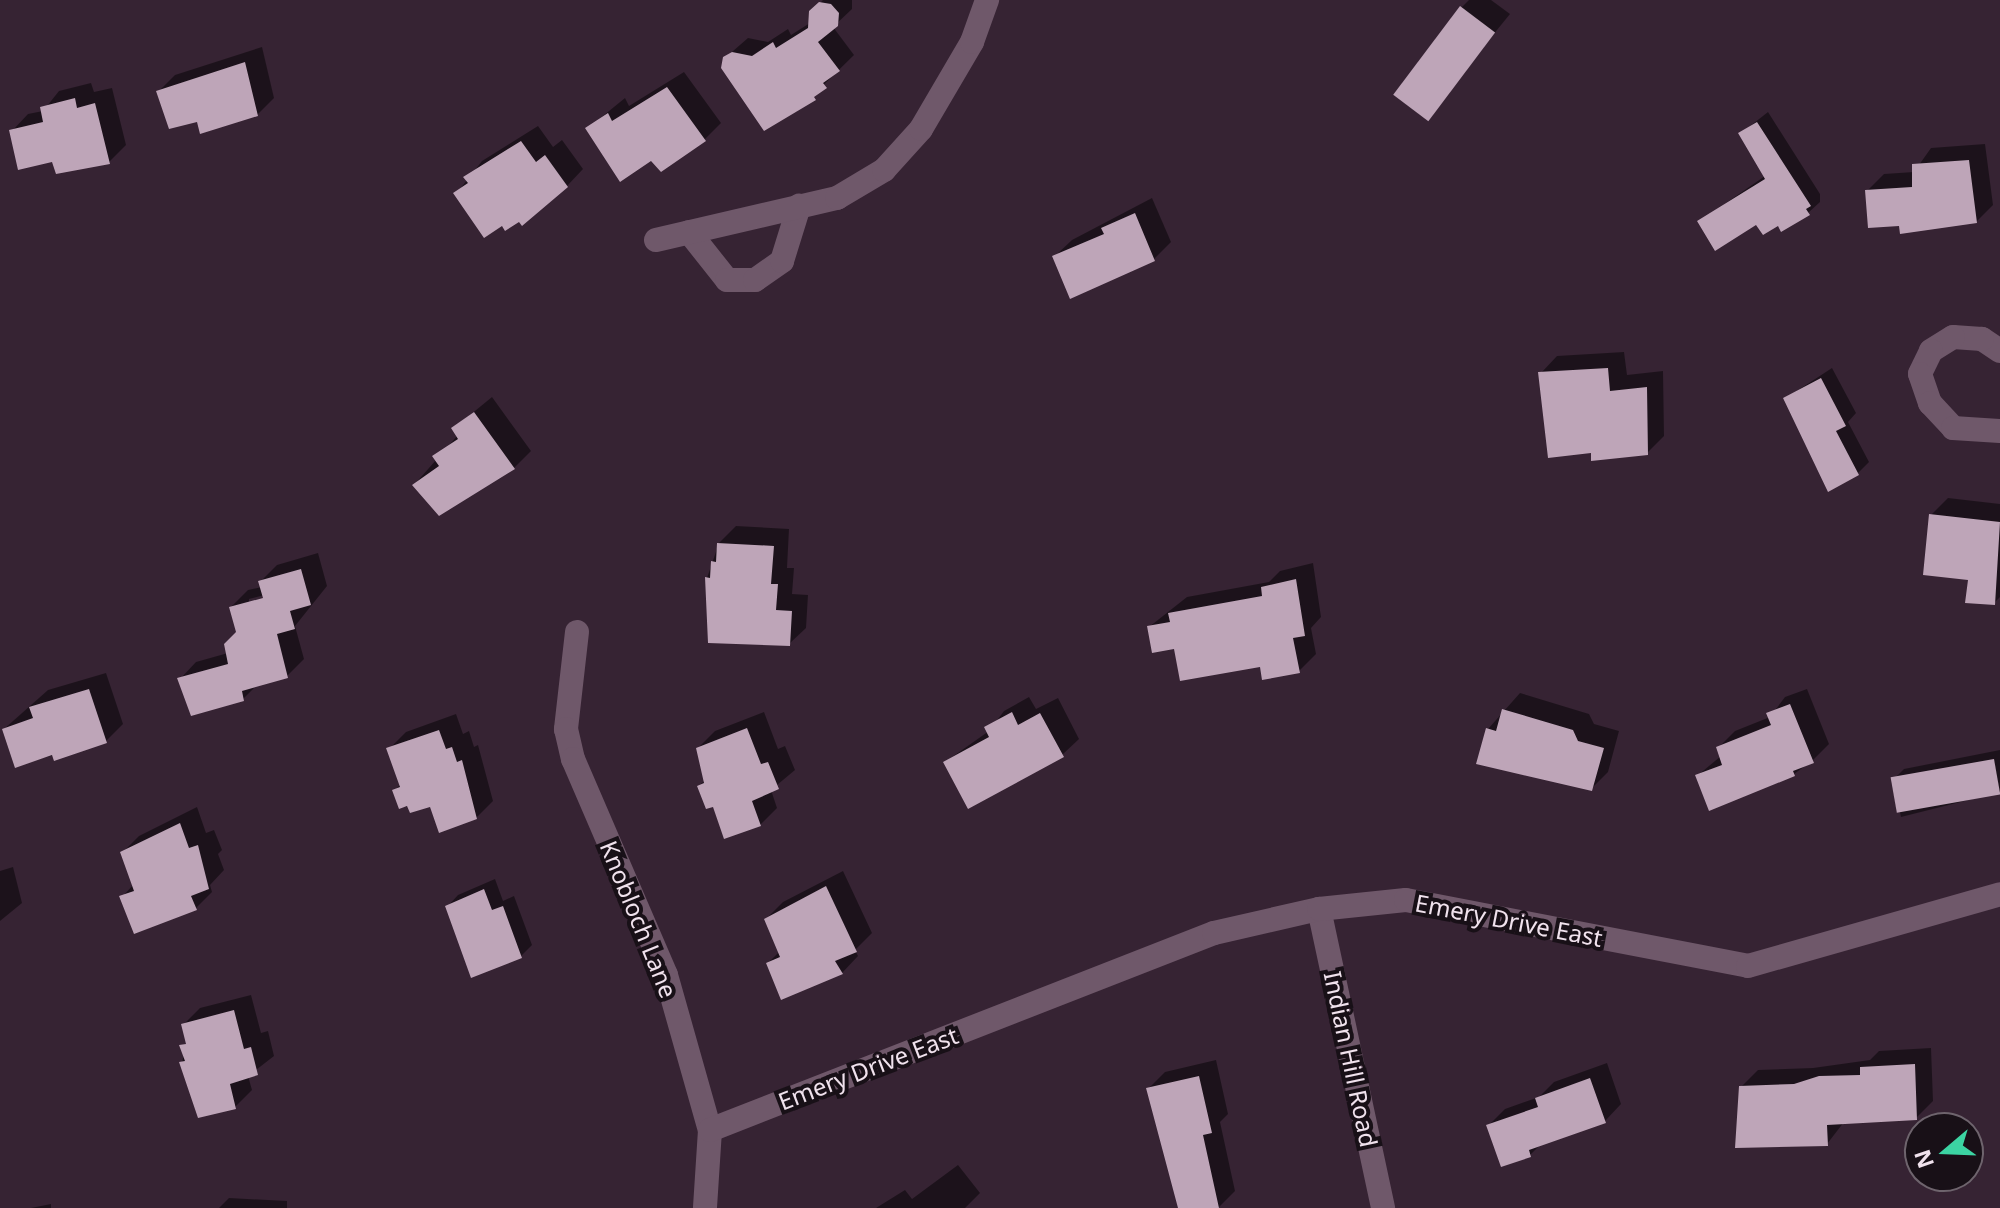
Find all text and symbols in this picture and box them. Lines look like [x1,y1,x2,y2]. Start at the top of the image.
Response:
street label: Knobloch Lane [594,836,684,1002]
street label: Emery Drive East [1413,888,1605,952]
street label: Indian Hill Road [1318,969,1384,1149]
street label: Emery Drive East [774,1020,962,1116]
north arrow [1904,1112,1984,1192]
text: N [1906,1146,1940,1173]

